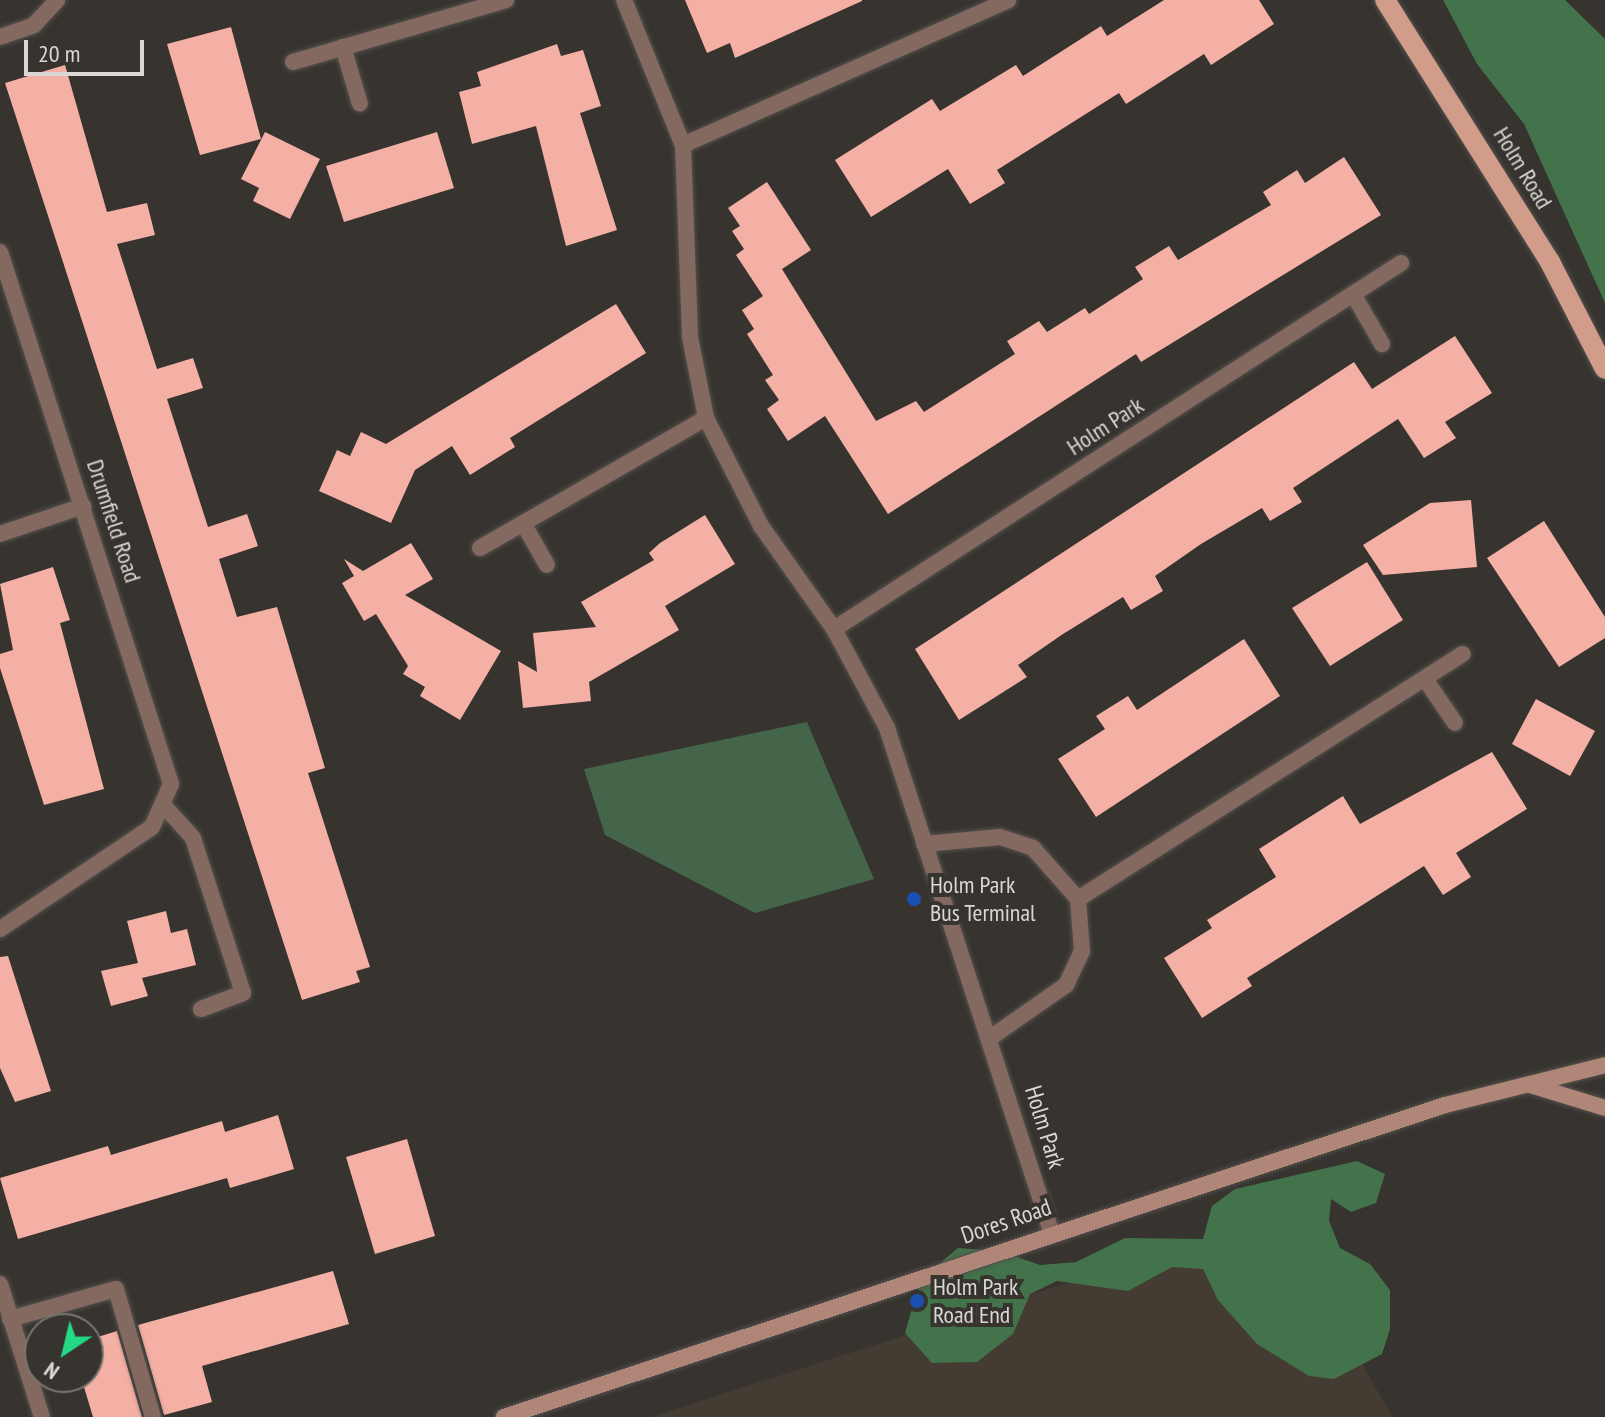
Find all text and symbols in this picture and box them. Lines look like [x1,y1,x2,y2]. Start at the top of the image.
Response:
scale bar [28,24,148,74]
text: 20 m [38,38,80,69]
street label: Holm Road [1487,122,1559,214]
street label: Holm Park [1061,391,1149,461]
street label: Drumfield Road [81,456,147,586]
place label: Holm Park Bus Terminal [930,871,1036,927]
marker: Holm Park Bus Terminal [905,890,923,908]
street label: Holm Park [1019,1082,1071,1172]
street label: Dores Road [957,1192,1055,1250]
place label: Holm Park Road End [933,1273,1018,1329]
marker: Holm Park Road End [908,1292,926,1310]
north arrow [24,1313,104,1393]
text: N [38,1356,64,1386]

